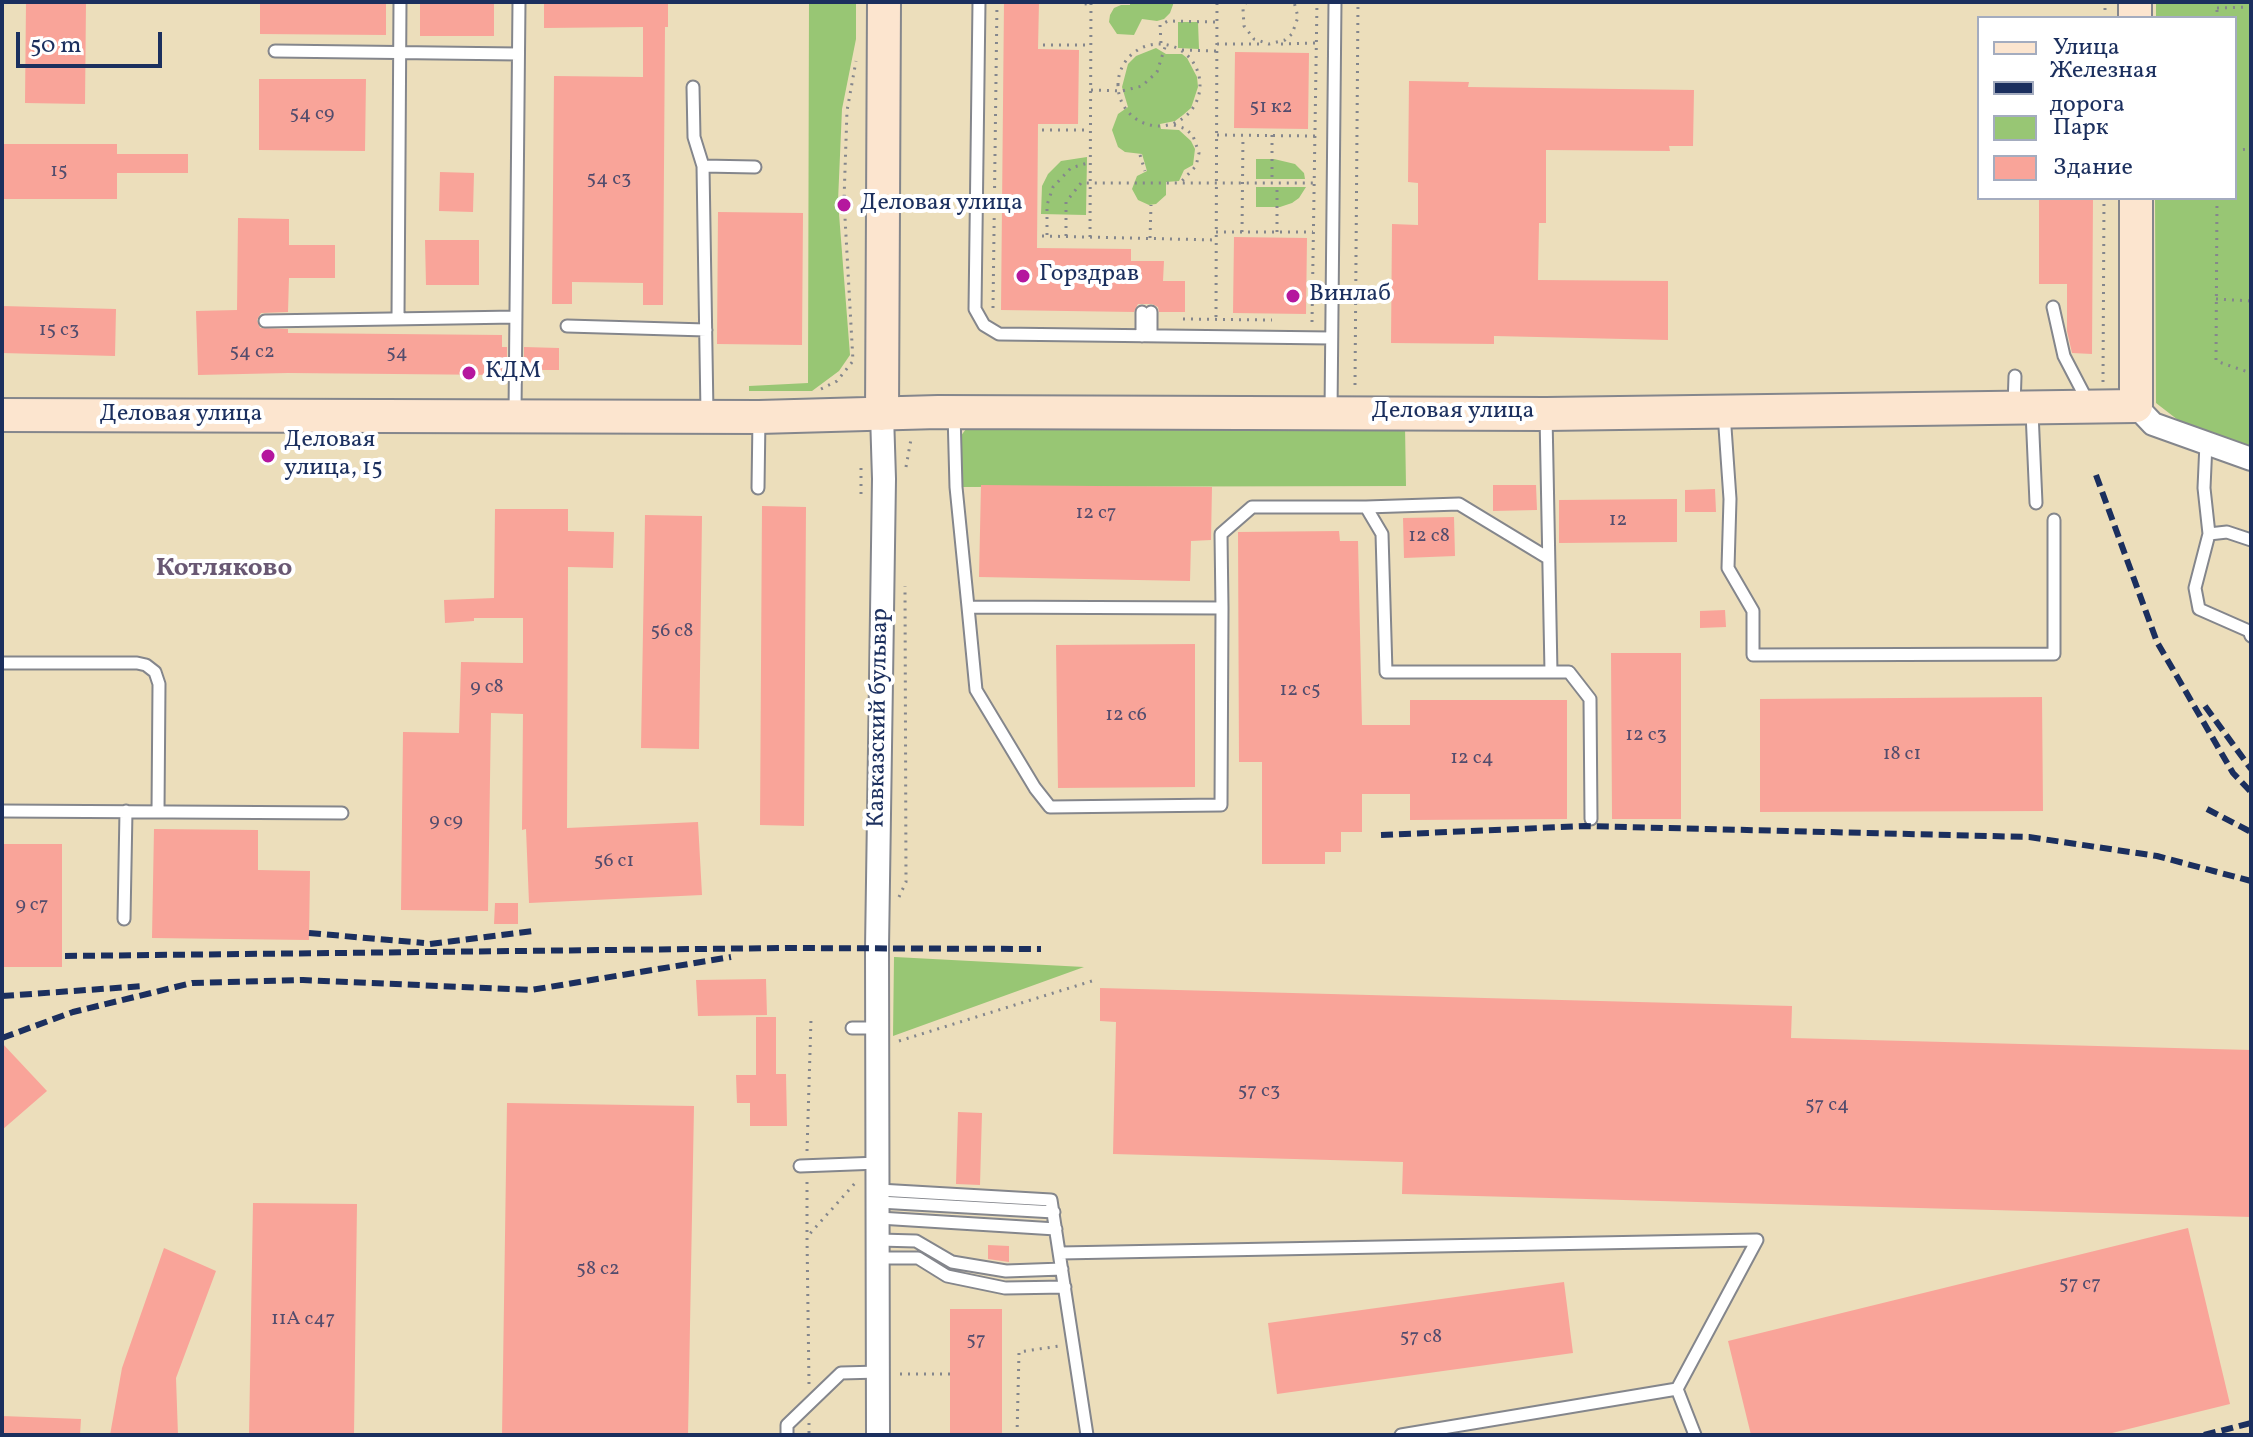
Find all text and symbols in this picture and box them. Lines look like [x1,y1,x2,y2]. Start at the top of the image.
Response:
scale bar [20,16,166,66]
legend [1977,16,2237,200]
text: 50 m [30,29,82,63]
text: Улица [2053,31,2120,65]
text: Железная дорога [2050,54,2157,122]
house number: 51 к2 [1250,96,1292,120]
house number: 54 с9 [290,103,334,127]
text: Парк [2053,111,2109,145]
text: Здание [2053,151,2133,185]
house number: 15 [50,160,68,184]
house number: 54 с3 [587,168,631,192]
place label: Деловая улица [860,191,1023,219]
marker: Деловая улица [835,196,853,214]
place label: Горздрав [1039,262,1139,290]
marker: Горздрав [1014,267,1032,285]
place label: Винлаб [1309,282,1391,310]
marker: Винлаб [1284,287,1302,305]
house number: 15 с3 [39,319,79,343]
house number: 54 с2 [229,341,275,365]
house number: 54 [386,342,408,366]
place label: КДМ [485,359,541,387]
marker: КДМ [460,364,478,382]
street label: Деловая улица [1372,399,1534,427]
street label: Деловая улица [100,402,262,430]
place label: Деловая улица, 15 [284,428,383,484]
marker: Деловая улица, 15 [259,447,277,465]
house number: 12 с7 [1075,502,1117,526]
house number: 12 [1609,509,1627,533]
house number: 12 с8 [1408,525,1450,549]
district label: Котляково [156,554,292,586]
street label: Кавказский бульвар [864,608,896,828]
house number: 56 с8 [651,620,693,644]
house number: 9 с8 [470,676,504,700]
house number: 12 с5 [1279,679,1321,703]
house number: 12 с6 [1105,704,1147,728]
house number: 12 с3 [1625,724,1667,748]
house number: 18 с1 [1883,743,1921,767]
house number: 12 с4 [1450,747,1494,771]
house number: 9 с9 [429,810,463,834]
house number: 56 с1 [594,850,634,874]
house number: 9 с7 [15,894,49,918]
house number: 57 с3 [1238,1080,1280,1104]
house number: 57 с4 [1805,1094,1849,1118]
house number: 58 с2 [576,1258,620,1282]
house number: 57 с7 [2059,1273,2101,1297]
house number: 11А с47 [271,1308,335,1332]
house number: 57 с8 [1400,1326,1442,1350]
house number: 57 [966,1329,986,1353]

